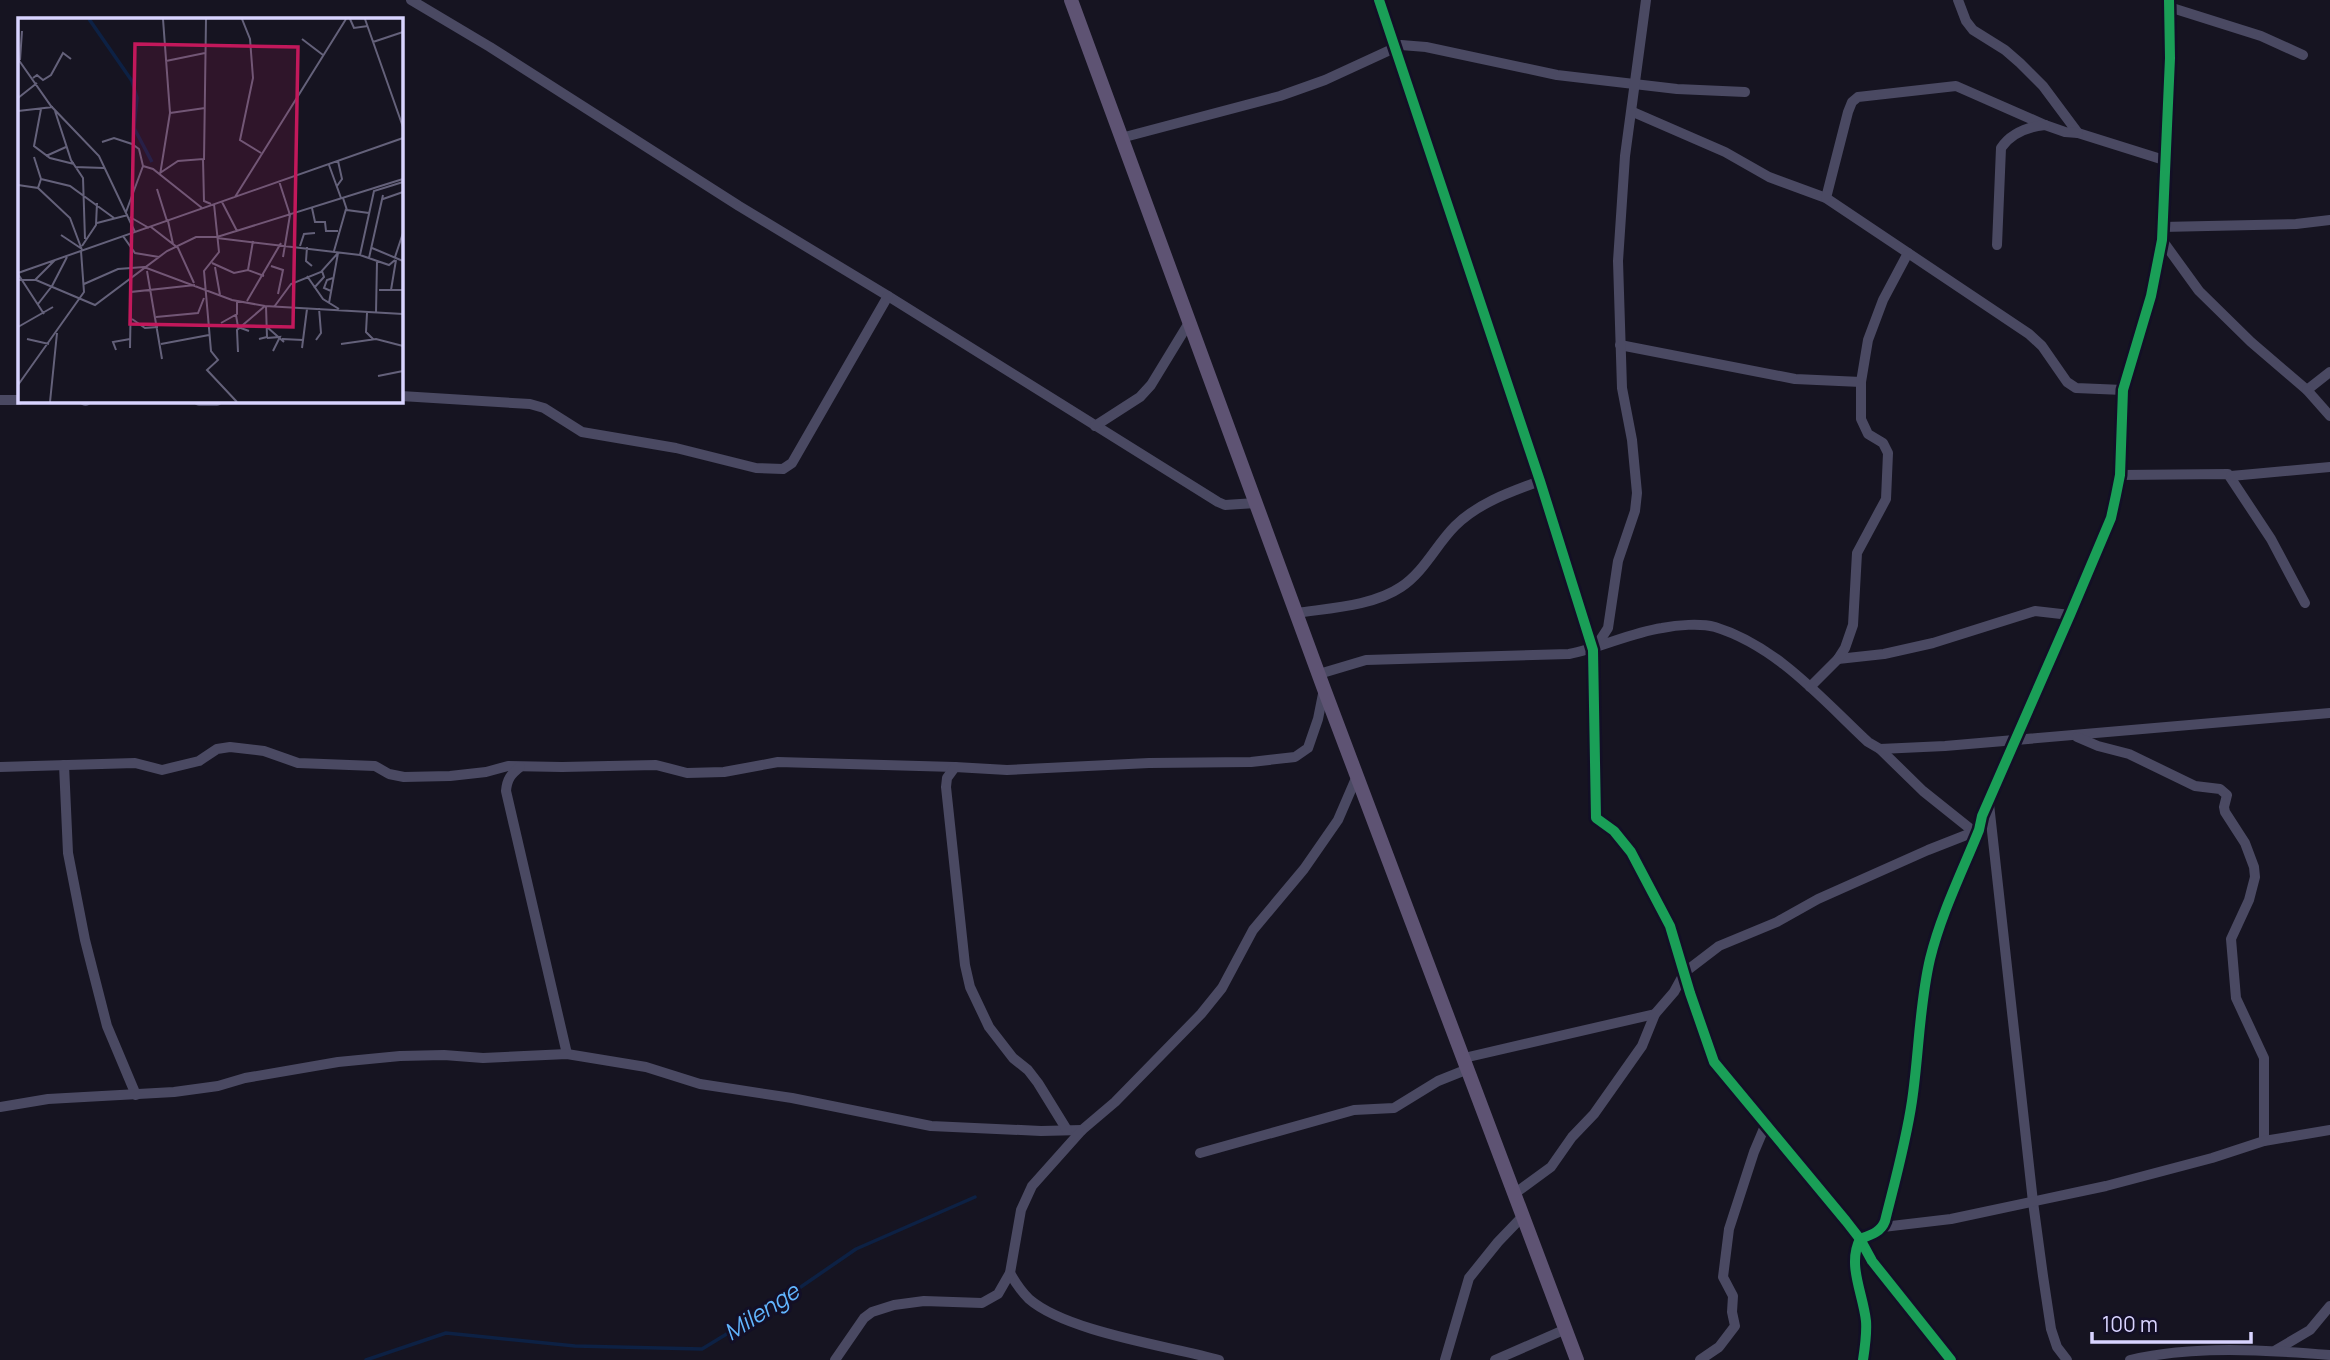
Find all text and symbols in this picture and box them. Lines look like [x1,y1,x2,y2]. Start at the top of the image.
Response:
inset map [18,18,402,402]
water label: Milenge [717,1274,806,1347]
scale bar [2092,1300,2251,1344]
text: 100 m [2102,1310,2158,1338]

